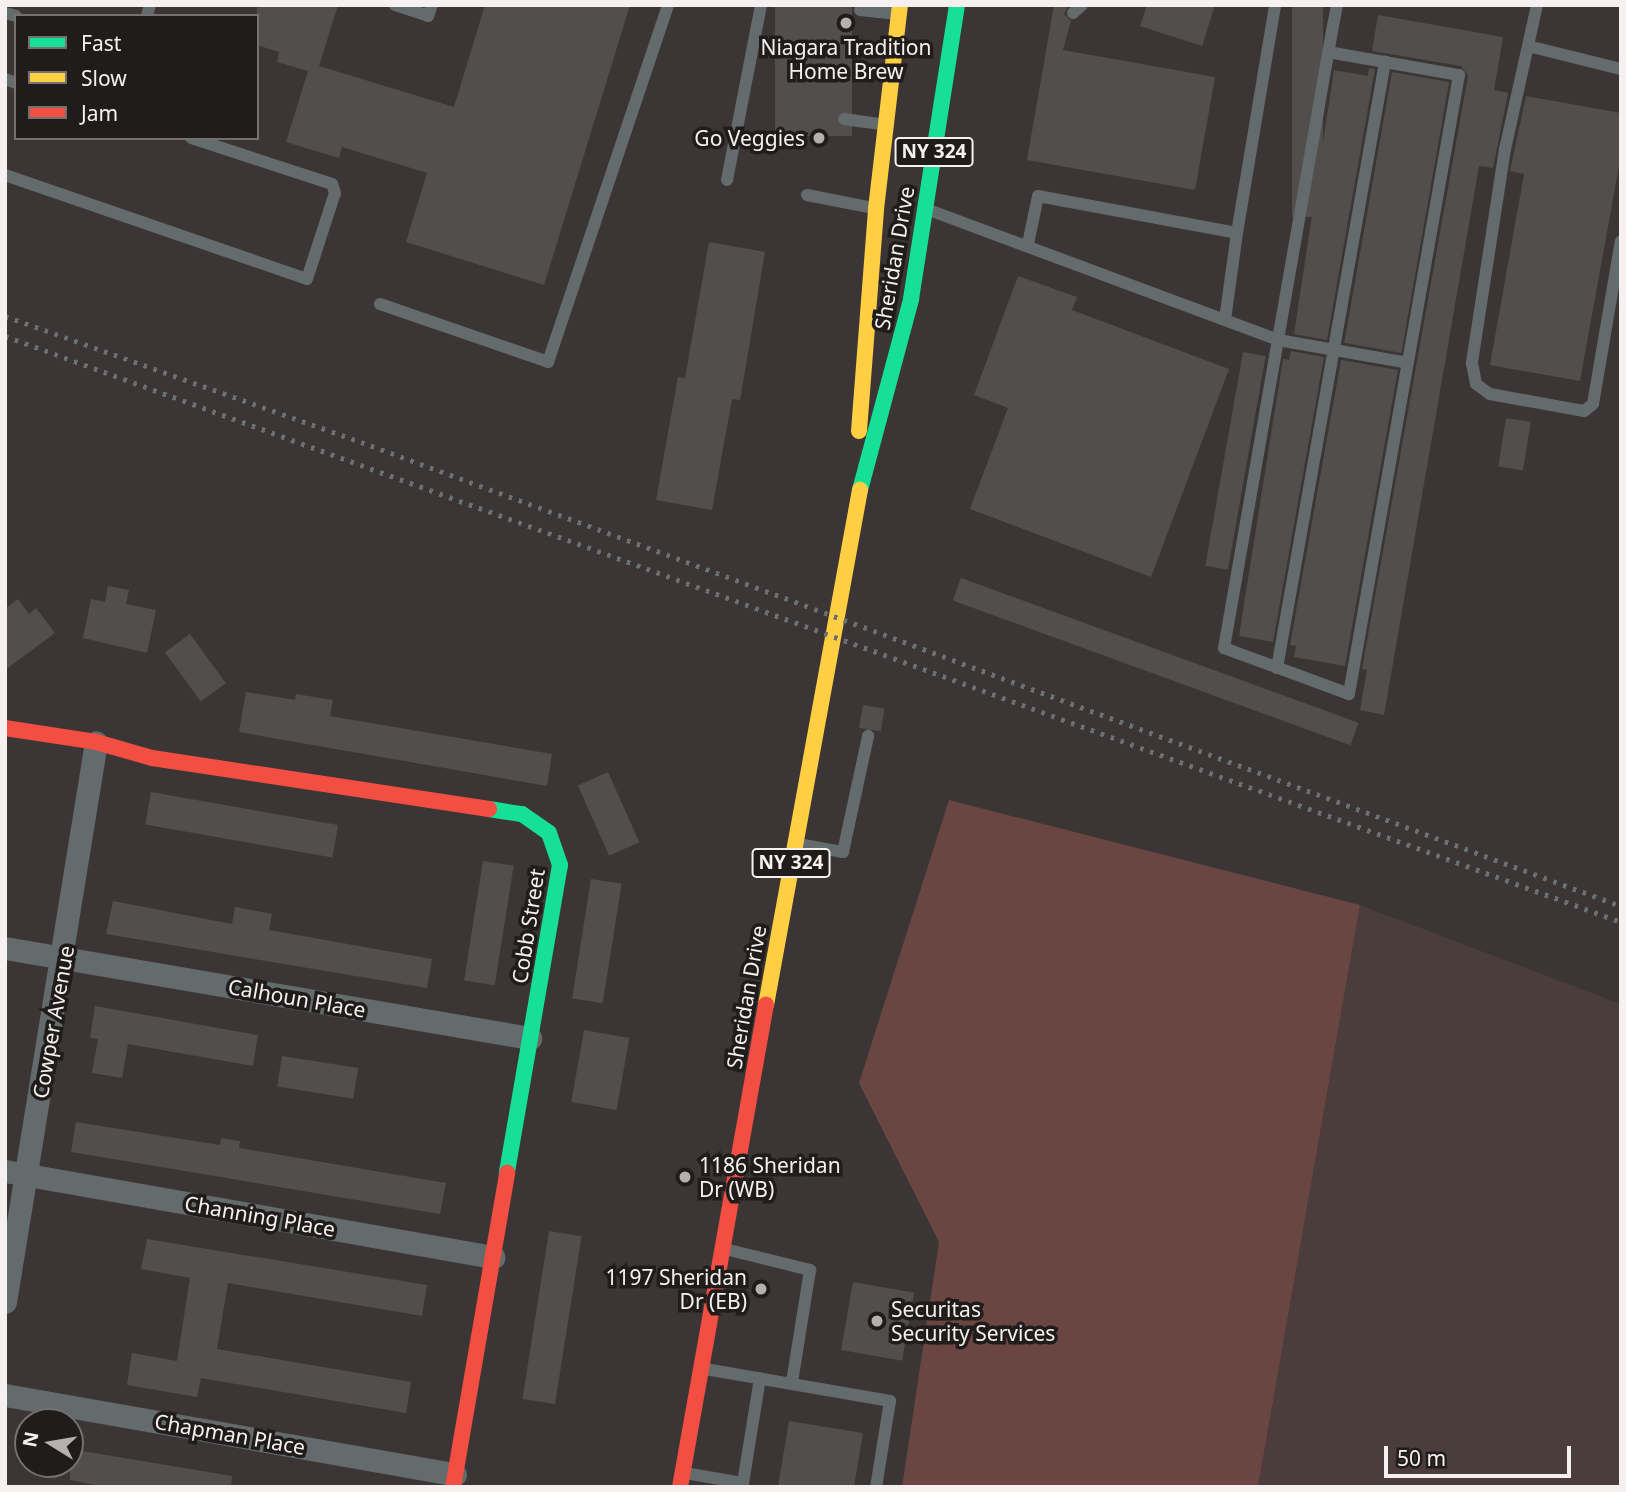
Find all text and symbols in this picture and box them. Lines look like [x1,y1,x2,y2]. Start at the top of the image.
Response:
legend [14,14,259,140]
marker: Niagara Tradition Home Brew [838,15,854,31]
text: Fast [81,29,121,57]
place label: Niagara Tradition Home Brew [760,34,932,84]
text: Slow [81,64,127,92]
text: Jam [81,99,118,127]
place label: Go Veggies [694,125,805,151]
marker: Go Veggies [811,130,827,146]
road number: NY 324 [894,136,974,168]
street label: Sheridan Drive [869,184,919,332]
road number: NY 324 [751,848,831,878]
street label: Cobb Street [506,867,550,985]
street label: Sheridan Drive [721,923,771,1071]
street label: Cowper Avenue [27,944,79,1100]
street label: Calhoun Place [226,973,368,1023]
place label: 1186 Sheridan Dr (WB) [699,1152,841,1202]
marker: 1186 Sheridan Dr (WB) [677,1169,693,1185]
street label: Channing Place [183,1190,337,1242]
place label: 1197 Sheridan Dr (EB) [605,1264,747,1314]
marker: 1197 Sheridan Dr (EB) [753,1281,769,1297]
place label: Securitas Security Services [891,1296,1055,1346]
marker: Securitas Security Services [869,1313,885,1329]
north arrow [14,1408,84,1478]
street label: Chapman Place [153,1408,307,1460]
text: N [16,1429,45,1449]
scale bar [1388,1432,1575,1476]
text: 50 m [1397,1444,1446,1472]

